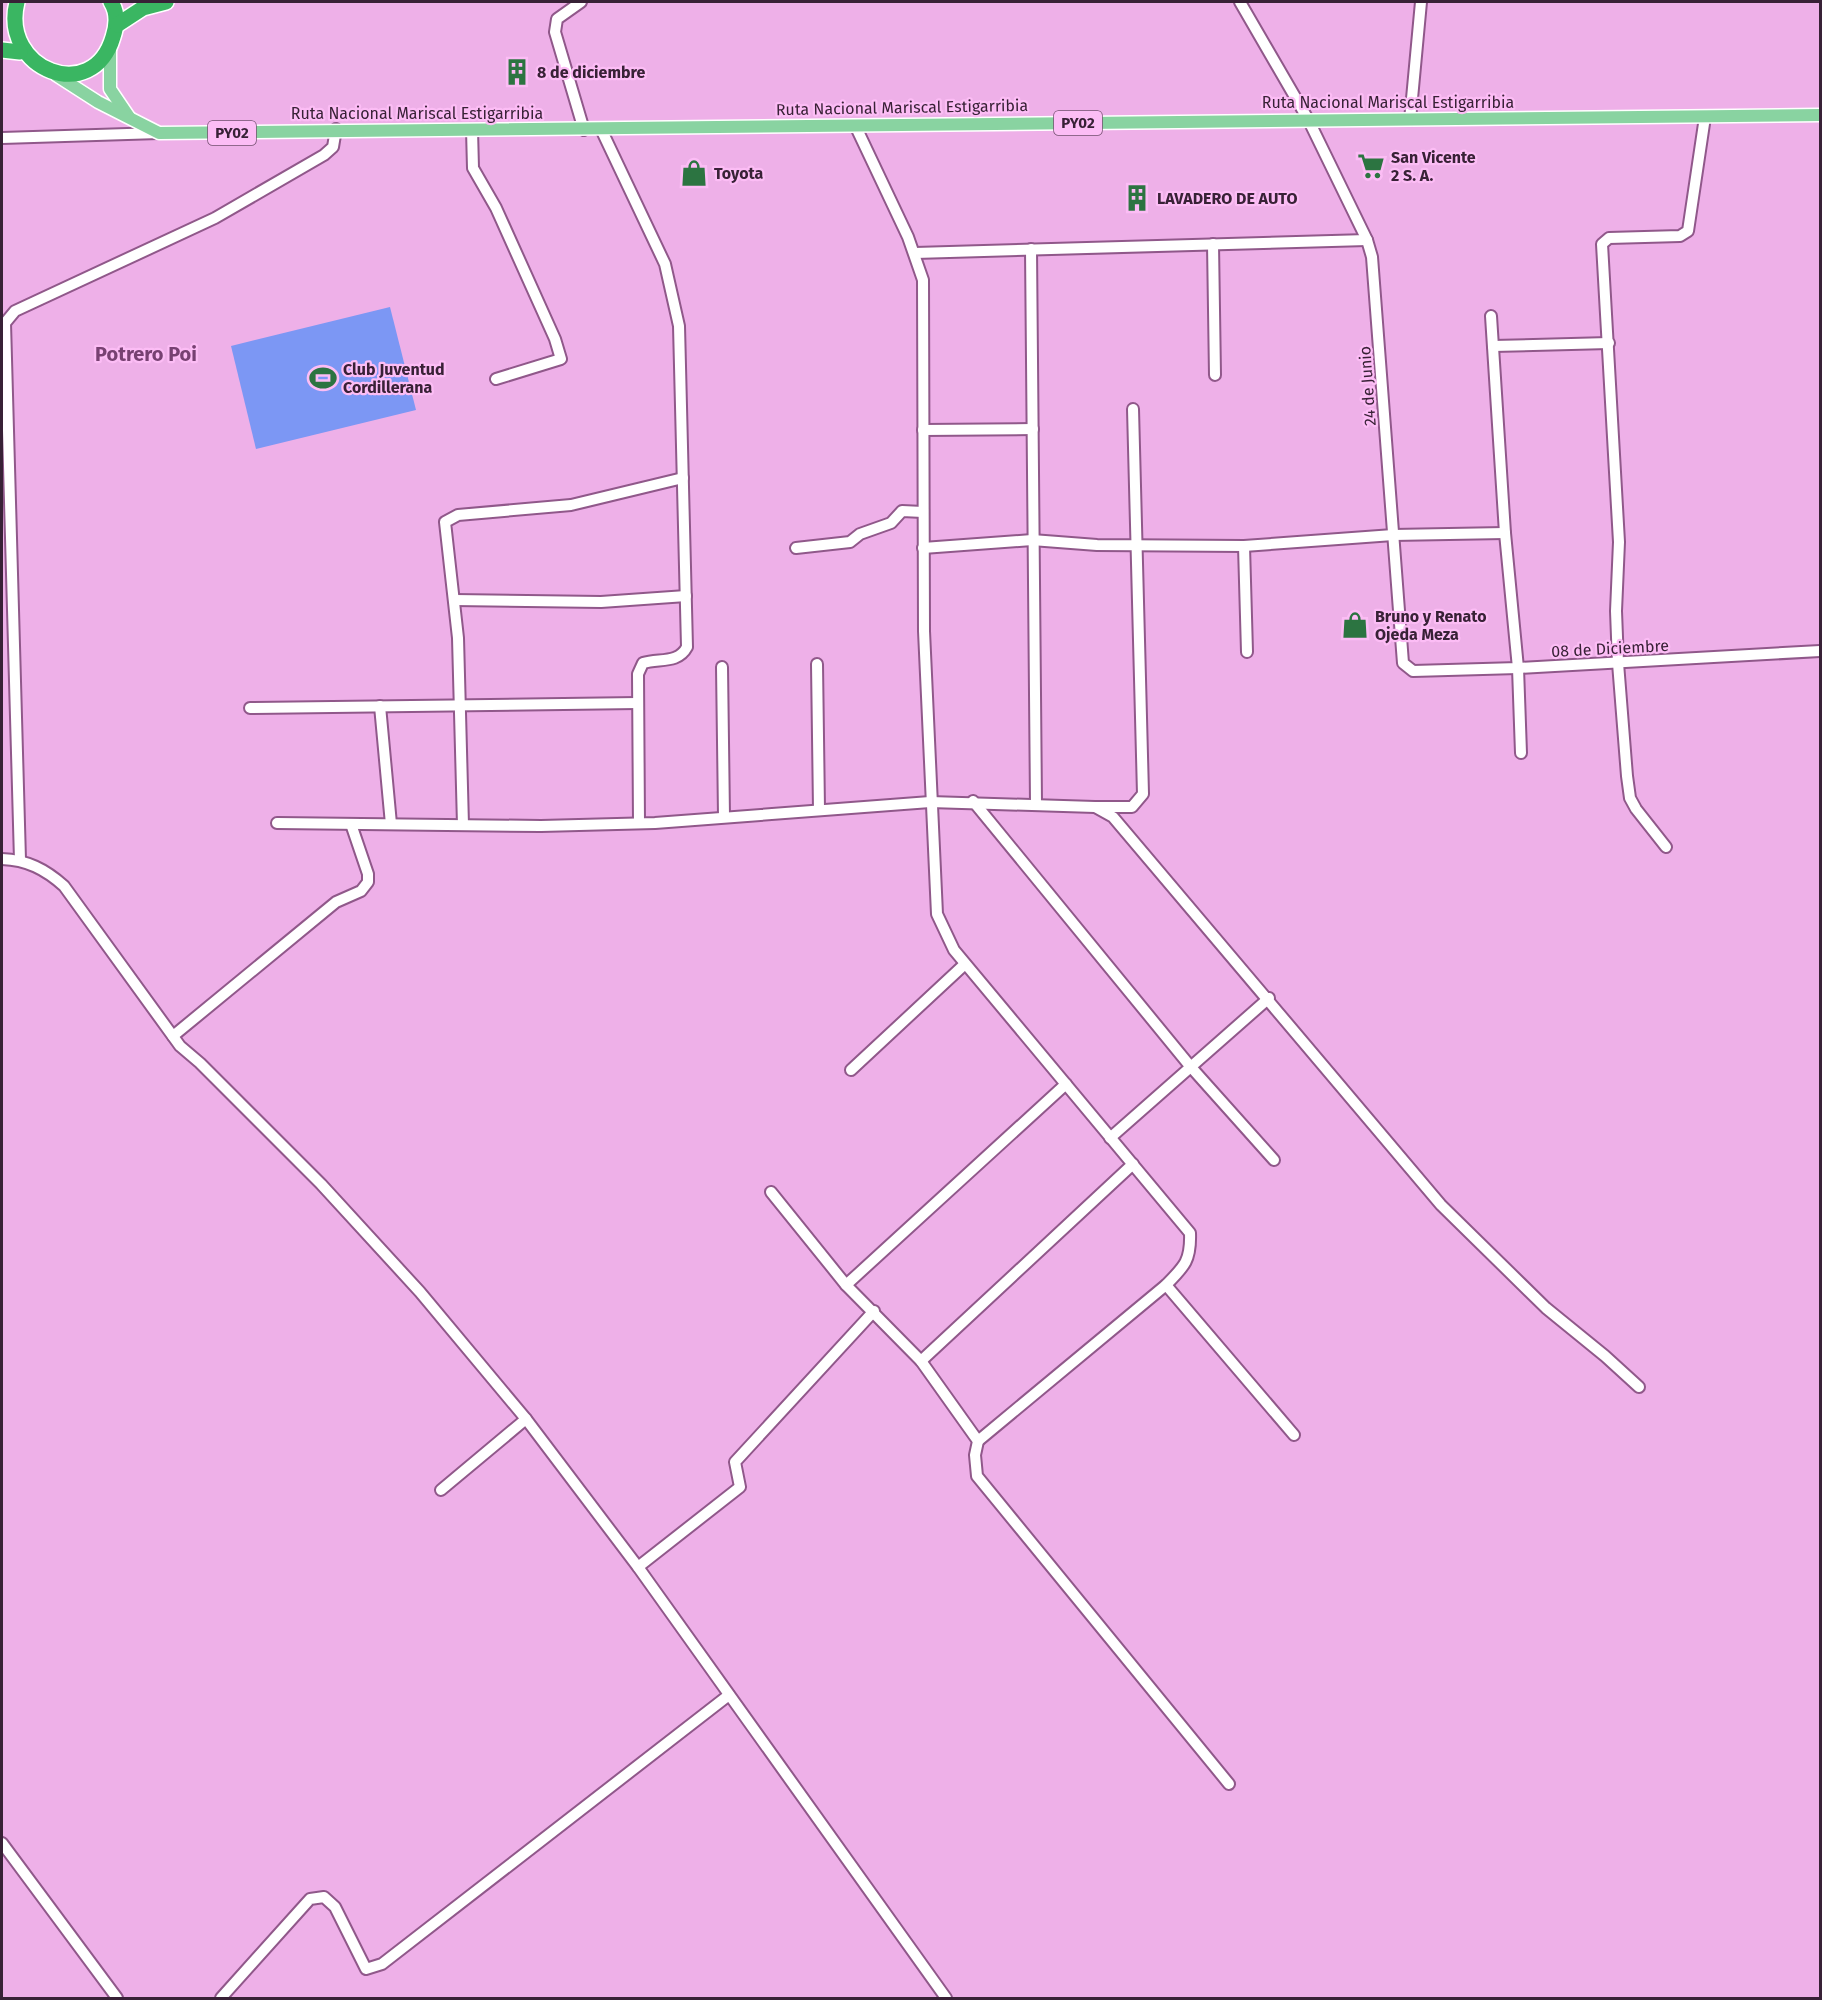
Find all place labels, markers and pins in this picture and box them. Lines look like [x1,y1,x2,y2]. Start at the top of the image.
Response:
building icon: 8 de diciembre [502,57,532,87]
place label: 8 de diciembre [537,63,645,82]
place label: San Vicente 2 S. A. [1391,148,1476,185]
supermarket icon: San Vicente 2 S. A. [1356,151,1386,181]
shop icon: Toyota [679,158,709,188]
place label: Toyota [714,164,763,183]
building icon: LAVADERO DE AUTO [1122,183,1152,213]
place label: LAVADERO DE AUTO [1157,189,1297,208]
place label: Club Juventud Cordillerana [343,360,445,397]
sports icon: Club Juventud Cordillerana [308,363,338,393]
place label: Bruno y Renato Ojeda Meza [1375,607,1487,644]
shop icon: Bruno y Renato Ojeda Meza [1340,610,1370,640]

